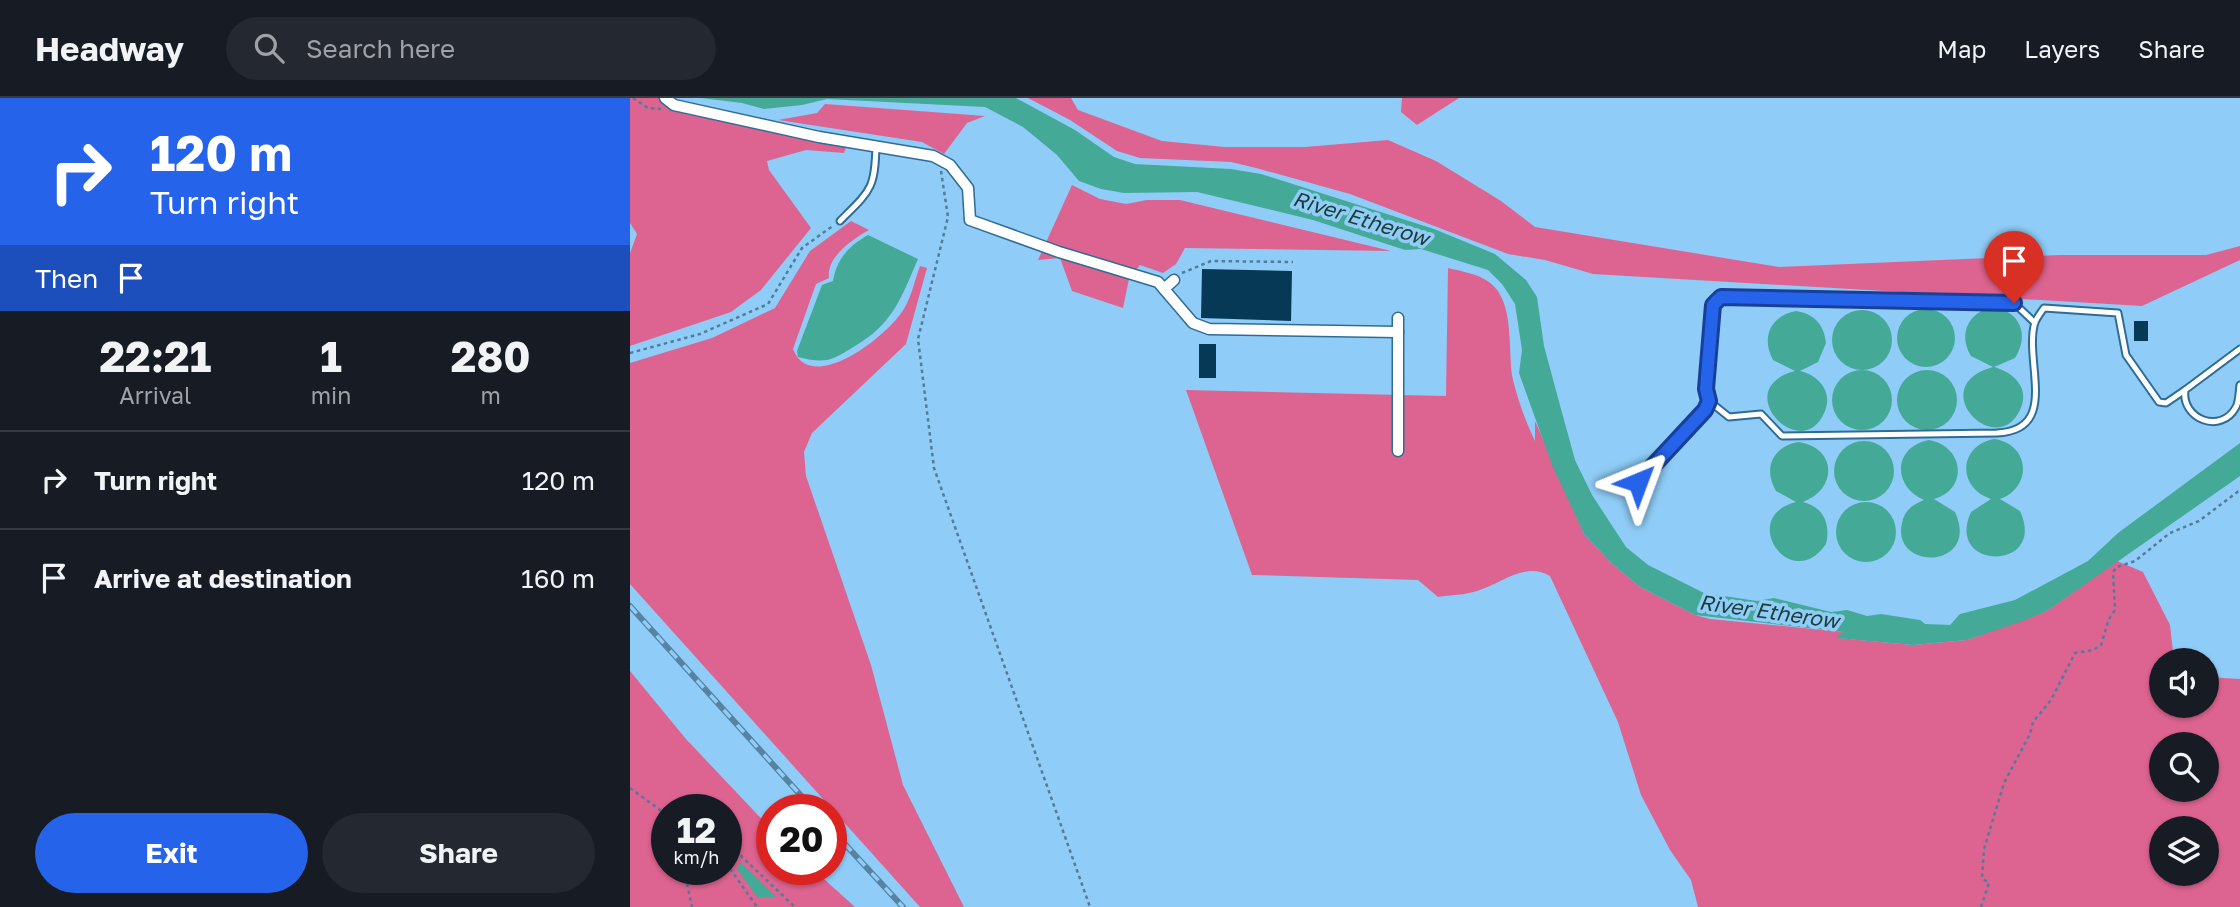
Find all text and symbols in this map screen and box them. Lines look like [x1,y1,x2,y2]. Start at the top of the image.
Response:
search box [226,17,716,80]
text: Headway [35,29,184,68]
icon: search [250,29,288,67]
text: Search here [306,33,455,64]
text: Map [1937,34,1986,63]
text: Layers [2024,34,2100,63]
text: Share [2138,34,2205,63]
text: 120 m [150,123,292,182]
icon: right [35,126,126,217]
text: Turn right [150,183,299,221]
water label: River Etherow [1290,185,1435,252]
pin [1984,231,2044,303]
icon: arrive [1995,242,2033,280]
icon: arrive [112,259,150,297]
text: Then [35,263,98,294]
text: 22:21 [99,331,211,381]
text: 1 [320,331,342,381]
text: 280 [451,331,531,381]
text: Arrival [119,381,191,409]
text: min [311,381,351,409]
text: m [481,381,501,409]
position arrow [1601,445,1675,519]
icon: right [35,461,73,499]
text: Turn right [94,465,217,496]
text: 120 m [522,465,595,496]
icon: arrive [35,559,73,597]
text: Arrive at destination [94,563,352,594]
text: 160 m [521,563,595,594]
water label: River Etherow [1698,588,1843,634]
map controls [2149,648,2219,886]
button: sound [2149,648,2219,718]
button: search [2149,732,2219,802]
speed limit sign: 20 [756,794,847,885]
text: 12 [677,809,716,851]
button: Exit [35,813,308,893]
button: Share [322,813,595,893]
button: layers [2149,816,2219,886]
text: km/h [674,846,719,868]

